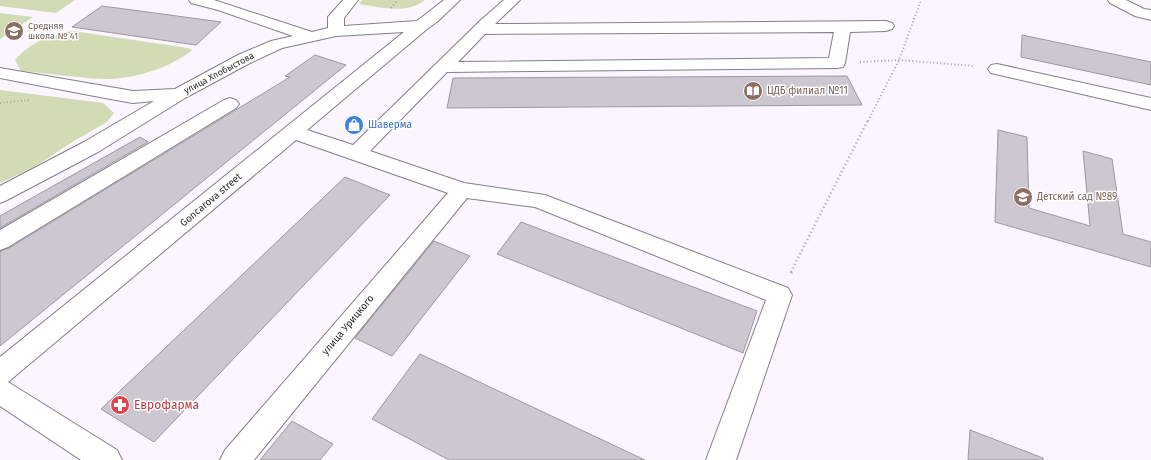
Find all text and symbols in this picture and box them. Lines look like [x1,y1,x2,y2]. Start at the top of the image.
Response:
school or university icon: Средняя школа № 41 [3,20,25,42]
place label: Средняя школа № 41 [28,21,78,41]
street label: улица Хлобыстова [182,50,256,96]
library icon: ЦДБ филиал №11 [742,80,764,102]
place label: ЦДБ филиал №11 [767,85,848,97]
shop icon: Шаверма [343,114,365,136]
place label: Шаверма [368,119,412,131]
street label: Goncarova street [178,171,245,229]
school or university icon: Детский сад №89 [1012,186,1034,208]
place label: Детский сад №89 [1036,191,1117,203]
street label: улица Урицкого [319,292,377,357]
pharmacy icon: Еврофарма [109,394,131,416]
place label: Еврофарма [134,398,199,412]

